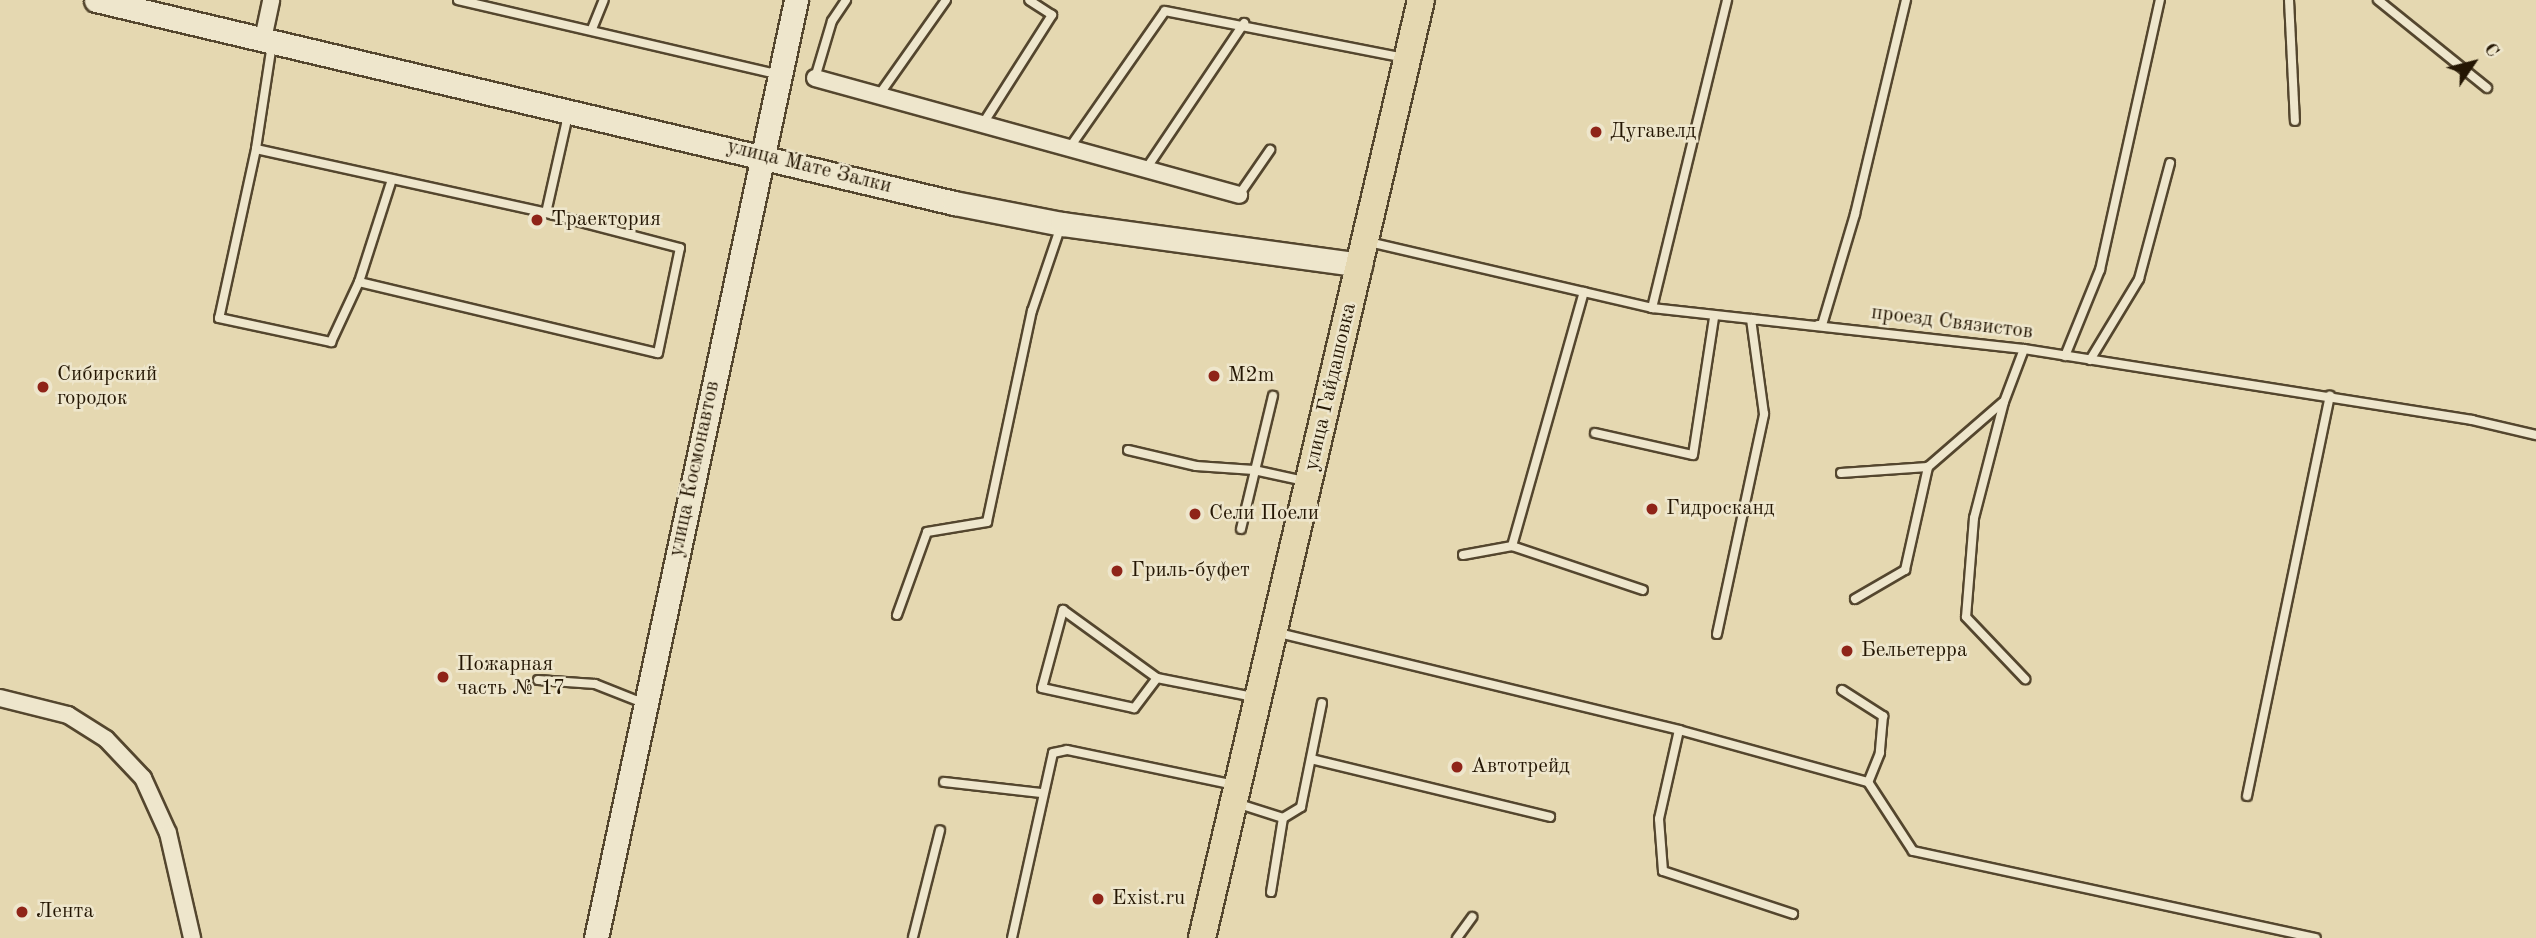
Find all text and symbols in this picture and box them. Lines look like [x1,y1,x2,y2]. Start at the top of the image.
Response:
north arrow [2438,28,2508,98]
text: С [2479,40,2502,61]
place label: Дугавелд [1610,119,1696,145]
marker: Дугавелд [1588,124,1604,140]
street label: улица Мате Залки [724,134,894,200]
place label: Траектория [551,207,661,233]
marker: Траектория [529,212,545,228]
street label: улица Гайдашовка [1299,300,1363,474]
street label: проезд Связистов [1870,301,2034,345]
place label: Сибирский городок [57,362,157,412]
place label: М2m [1228,363,1274,389]
marker: М2m [1206,368,1222,384]
marker: Сибирский городок [35,379,51,395]
street label: улица Космонавтов [664,379,726,559]
place label: Гидросканд [1666,496,1774,522]
place label: Сели Поели [1209,501,1319,527]
marker: Гидросканд [1644,501,1660,517]
marker: Сели Поели [1187,506,1203,522]
place label: Гриль-буфет [1131,558,1250,584]
marker: Гриль-буфет [1109,563,1125,579]
place label: Бельетерра [1861,638,1967,664]
marker: Бельетерра [1839,643,1855,659]
place label: Пожарная часть № 17 [457,652,565,702]
marker: Пожарная часть № 17 [435,669,451,685]
place label: Автотрейд [1471,754,1569,780]
marker: Автотрейд [1449,759,1465,775]
place label: Exist.ru [1112,886,1185,912]
marker: Exist.ru [1090,891,1106,907]
place label: Лента [36,899,94,925]
marker: Лента [14,904,30,920]

